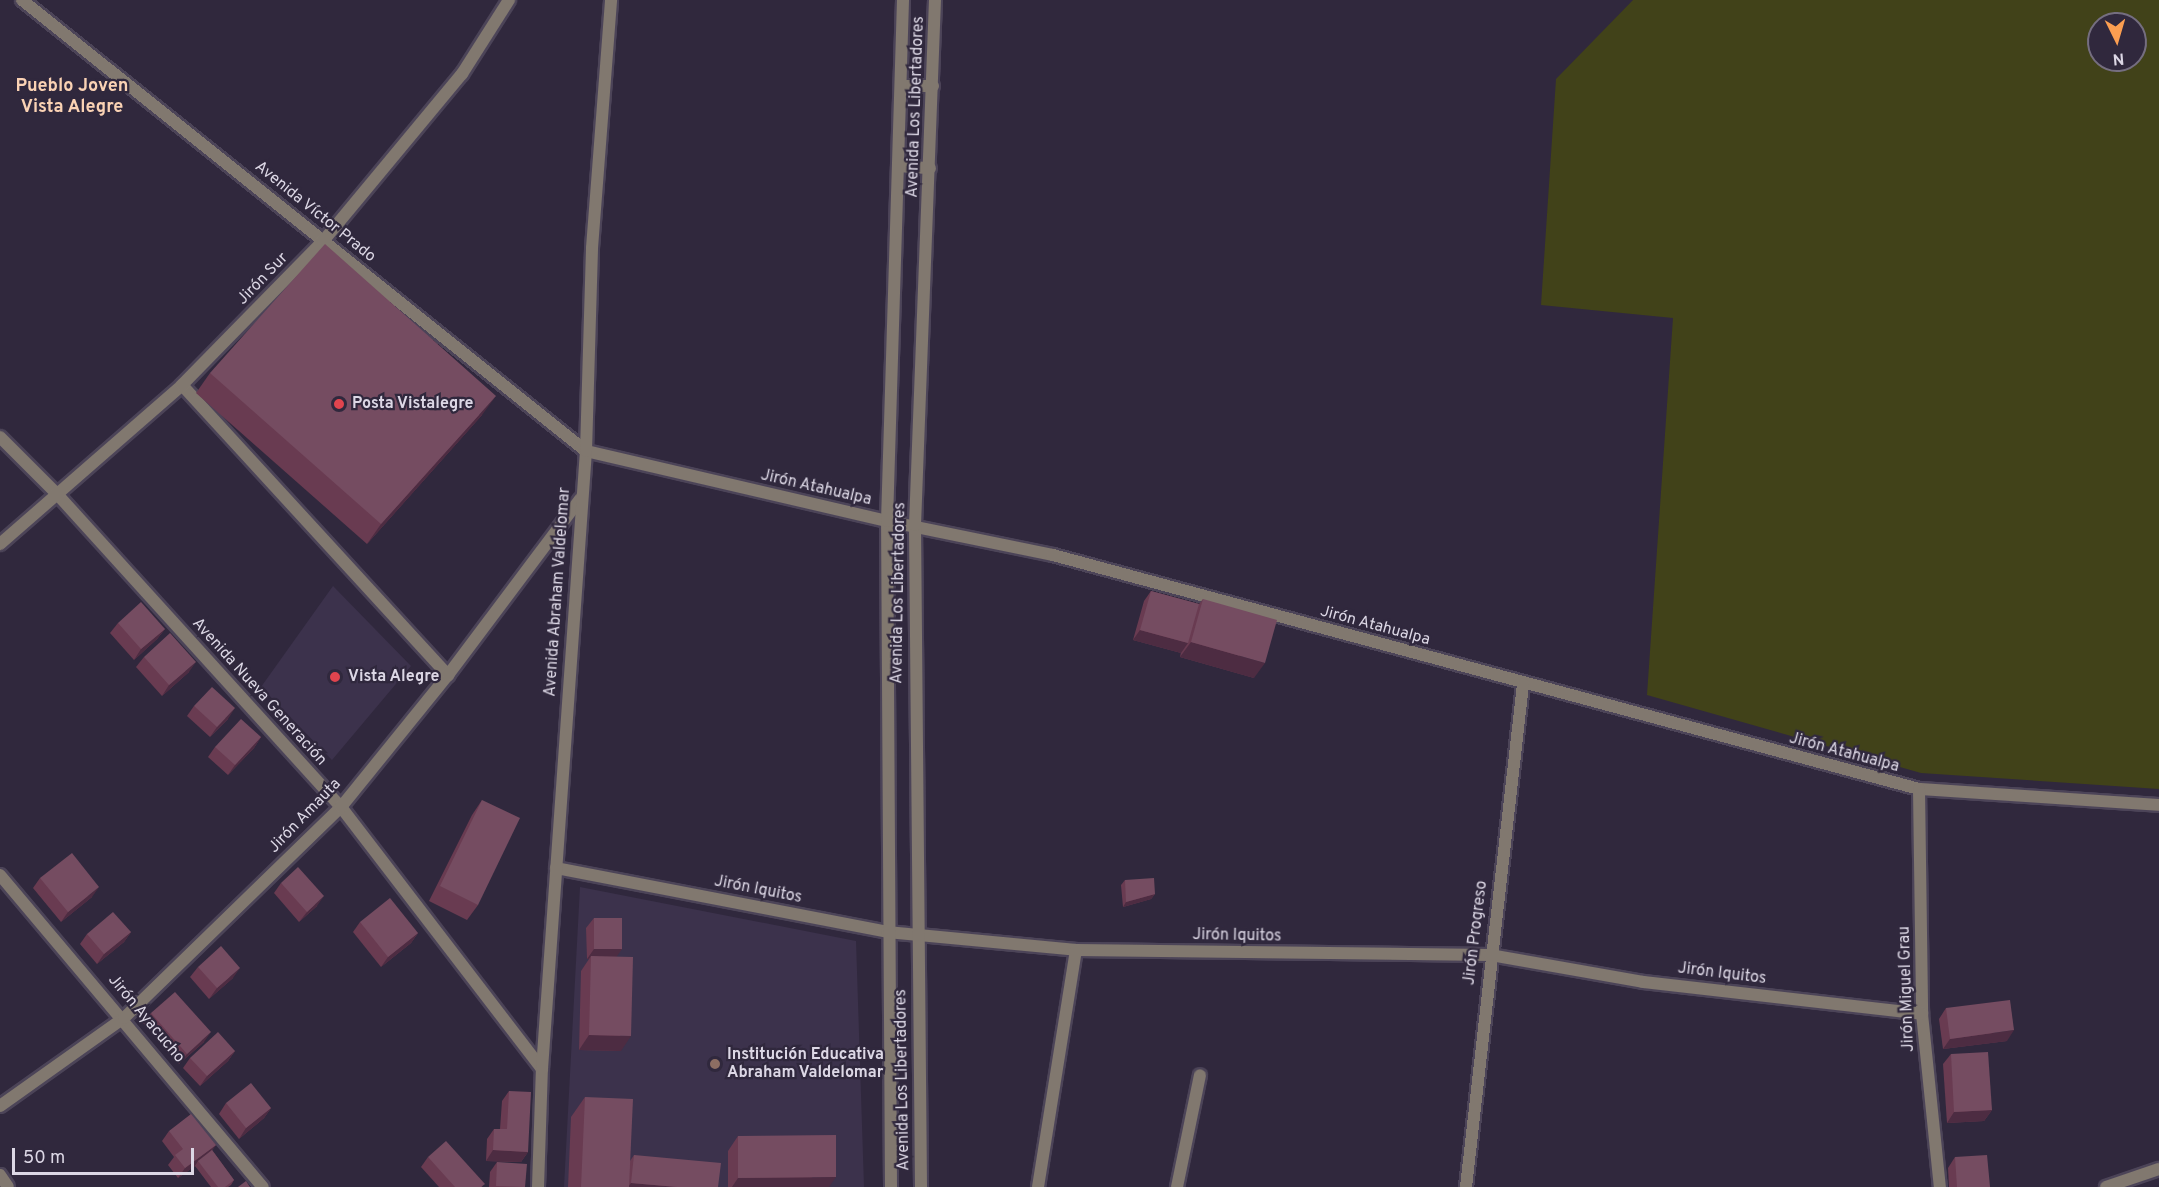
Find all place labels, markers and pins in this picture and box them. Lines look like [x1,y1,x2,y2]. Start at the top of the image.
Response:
place label: Posta Vistalegre [352,394,474,414]
marker: Posta Vistalegre [330,395,348,413]
place label: Vista Alegre [348,667,440,687]
marker: Vista Alegre [326,668,344,686]
place label: Institución Educativa Abraham Valdelomar [727,1045,884,1083]
marker: Institución Educativa Abraham Valdelomar [708,1057,722,1071]

